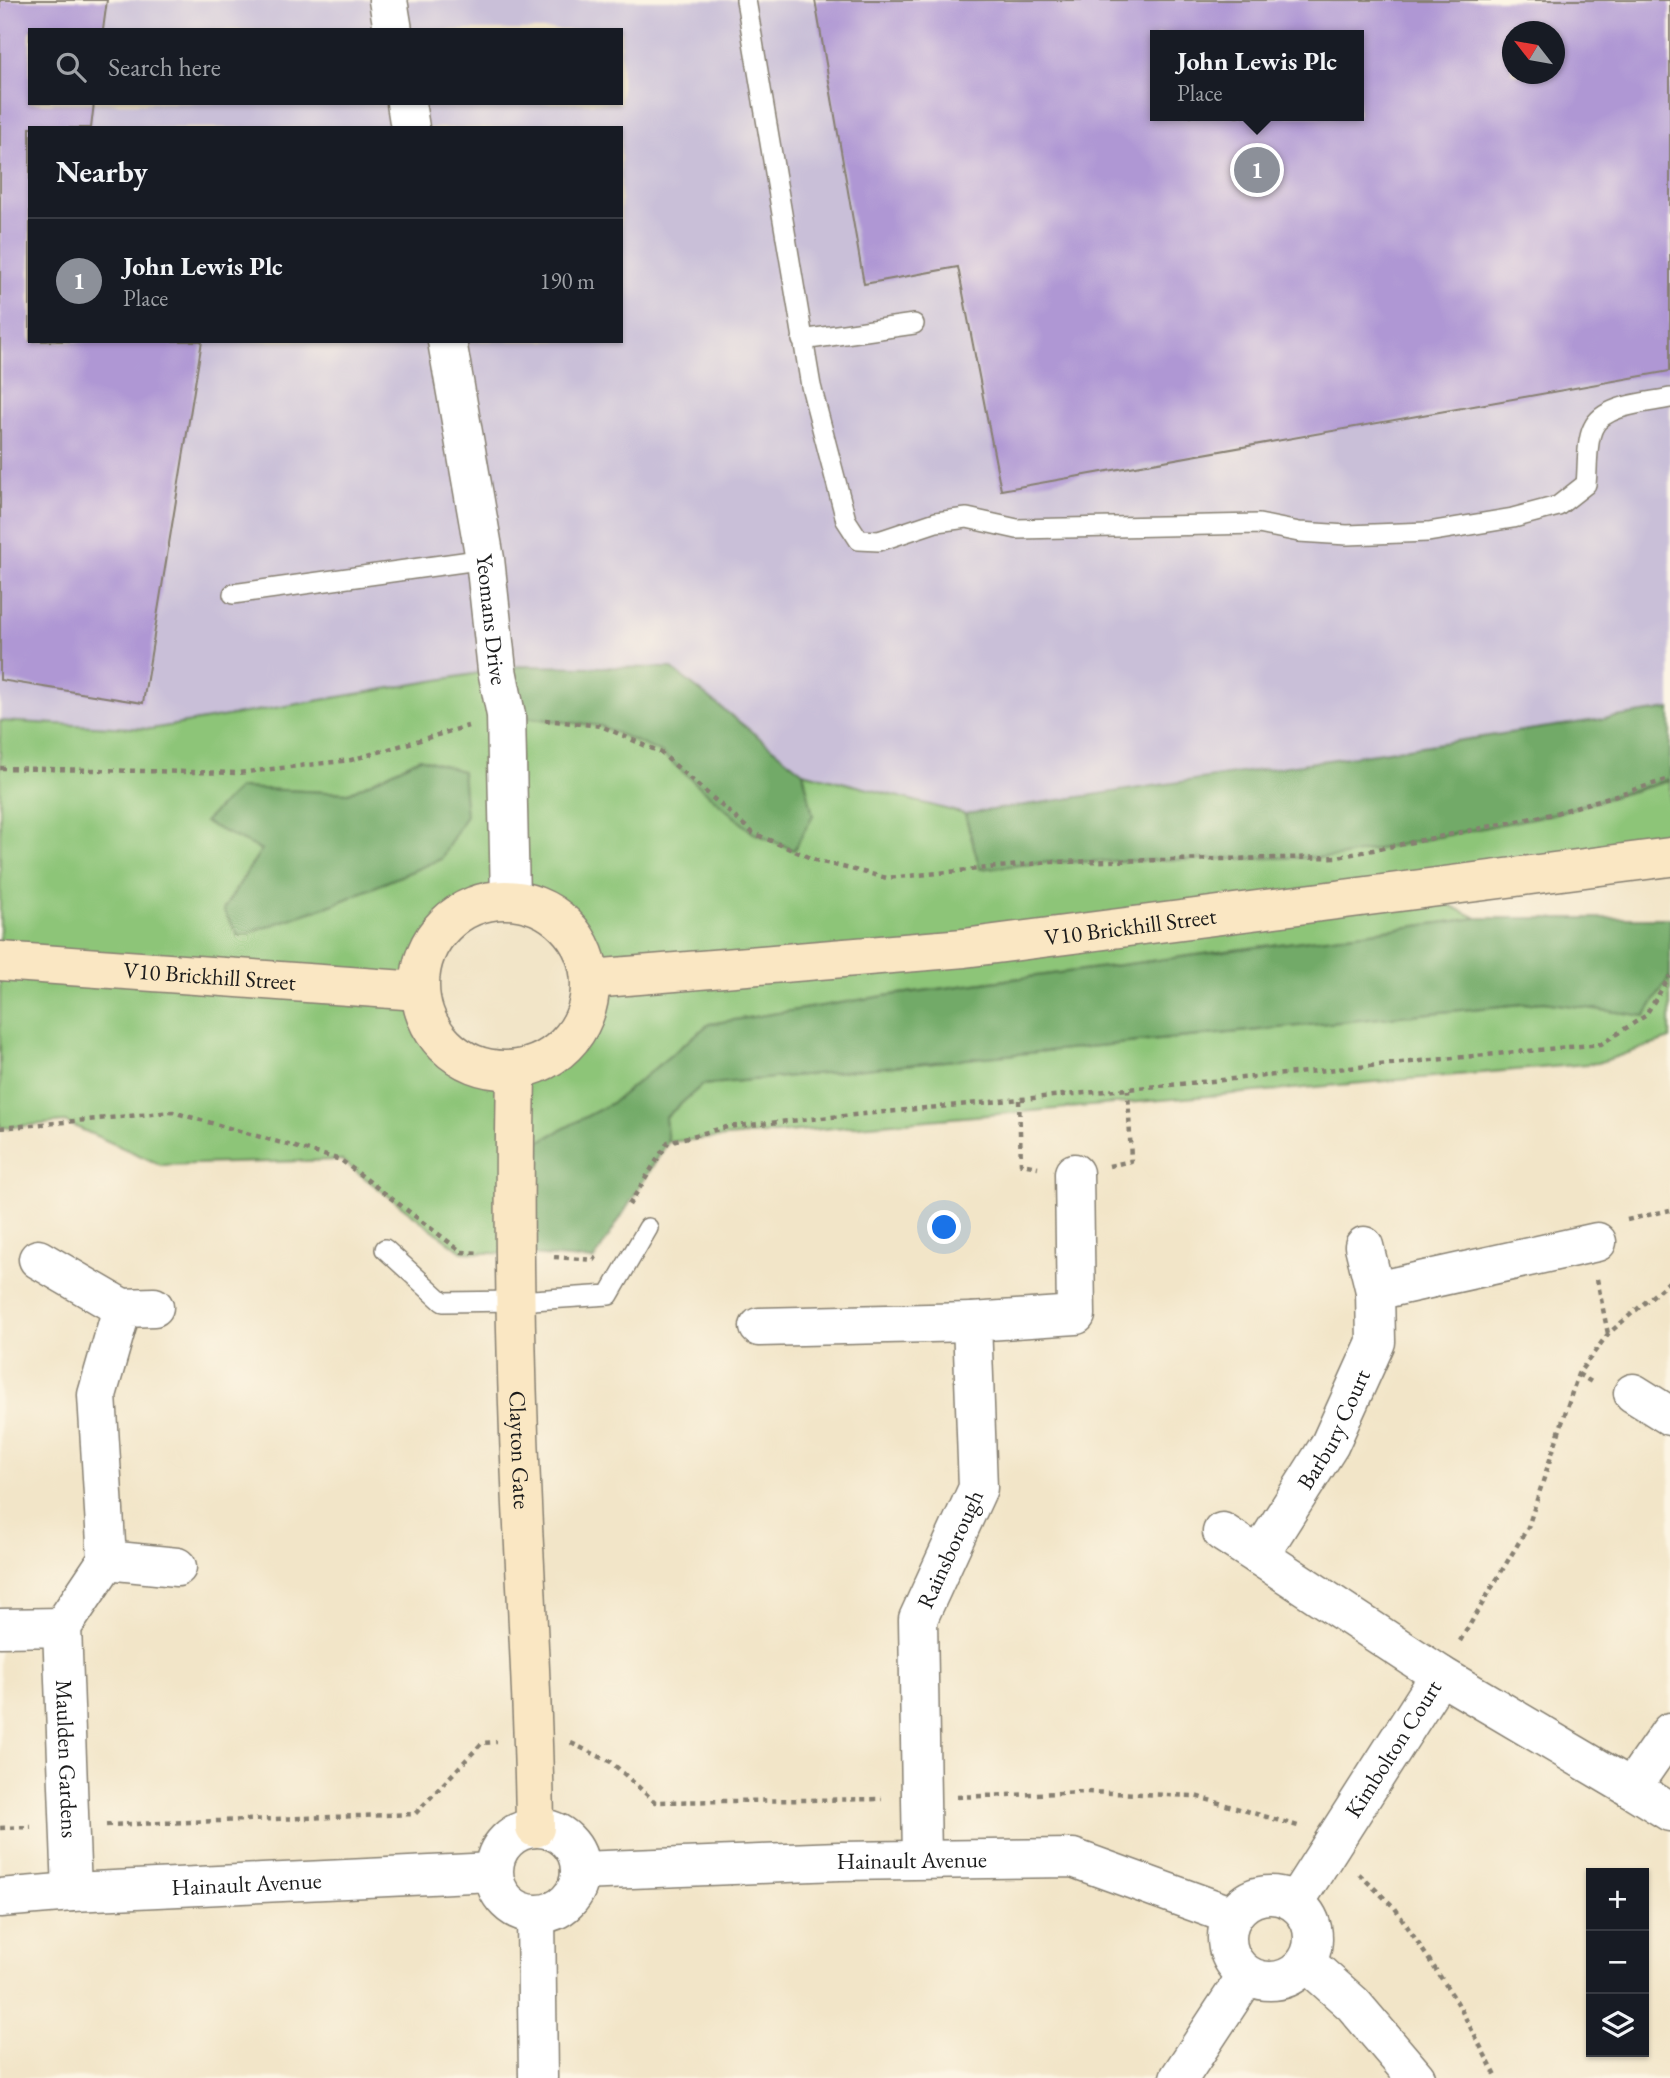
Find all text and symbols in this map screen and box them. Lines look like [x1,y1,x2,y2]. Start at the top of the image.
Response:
north arrow [1502,21,1565,84]
search box [28,28,623,105]
popup [1150,30,1364,121]
text: John Lewis Plc [1177,44,1337,78]
icon: search [52,48,90,86]
text: Search here [108,50,221,84]
text: Place [1177,78,1222,108]
pin: 1 [1234,144,1280,196]
text: Nearby [56,152,148,191]
text: John Lewis Plc [123,249,283,283]
text: 1 [73,266,85,296]
text: 190 m [539,266,595,296]
text: Place [123,283,168,313]
street label: Yeomans Drive [470,552,515,688]
street label: V10 Brickhill Street [1043,901,1219,952]
street label: V10 Brickhill Street [122,955,298,997]
your location [927,1210,961,1244]
street label: Barbury Court [1290,1364,1377,1495]
street label: Clayton Gate [503,1390,537,1510]
street label: Rainsborough [910,1485,990,1613]
street label: Kimbolton Court [1338,1673,1449,1823]
street label: Maulden Gardens [49,1679,85,1839]
street label: Hainault Avenue [836,1844,987,1876]
street label: Hainault Avenue [171,1865,322,1902]
map controls [1586,1868,1649,2057]
button: + [1586,1868,1649,1931]
button: − [1586,1931,1649,1994]
button: layers [1586,1994,1649,2057]

